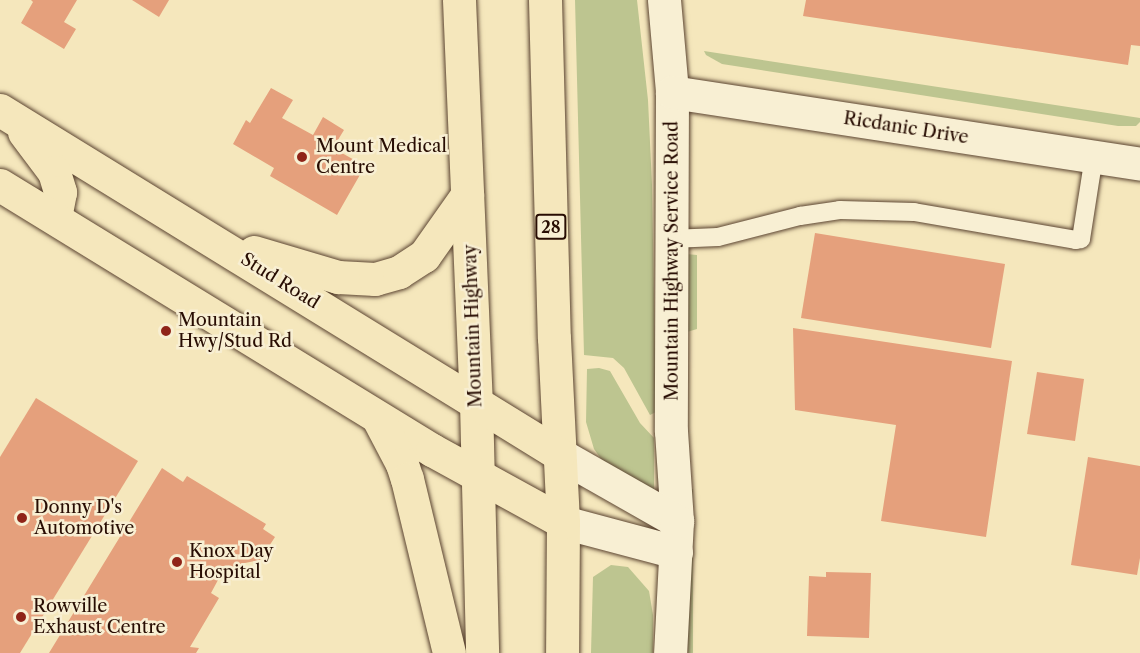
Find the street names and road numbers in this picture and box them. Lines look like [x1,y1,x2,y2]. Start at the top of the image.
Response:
street label: Ricdanic Drive [842,107,970,149]
street label: Mountain Highway Service Road [661,121,683,401]
road number: 28 [534,214,568,240]
street label: Mountain Highway [459,244,487,408]
street label: Stud Road [237,248,323,314]

